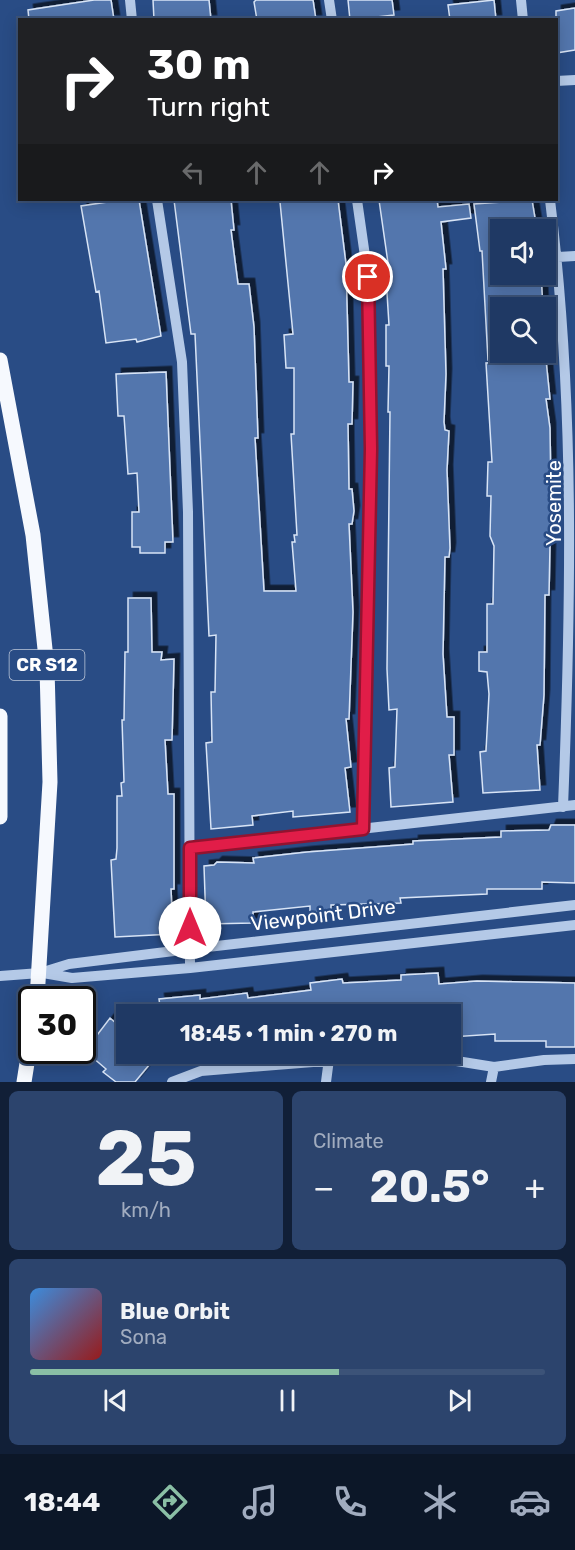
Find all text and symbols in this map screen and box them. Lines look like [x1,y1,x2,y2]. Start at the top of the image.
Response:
text: 30 m [147,40,251,90]
icon: right [48,42,126,120]
text: Turn right [147,91,270,123]
icon: left [177,156,210,189]
icon: ahead [240,156,273,189]
icon: ahead [303,156,336,189]
icon: right [366,156,399,189]
map controls [490,219,556,363]
button: sound [490,219,556,285]
pin [342,251,393,302]
icon: arrive [351,260,384,293]
button: search [490,297,556,363]
street label: Yosemite [542,460,566,546]
road number: CR S12 [9,650,84,680]
street label: Viewpoint Drive [249,894,397,936]
position arrow [158,896,222,960]
speed limit sign: 30 [18,986,96,1064]
text: 18:45 · 1 min · 270 m [180,1020,397,1047]
text: 25 [95,1112,197,1205]
text: Climate [313,1129,384,1153]
text: 20.5° [370,1160,489,1213]
text: − [313,1168,334,1207]
text: + [524,1168,545,1207]
text: km/h [121,1198,171,1222]
text: Blue Orbit [120,1298,230,1325]
text: Sona [120,1325,167,1349]
icon: previous [99,1384,132,1417]
icon: pause [271,1384,304,1417]
icon: next [443,1384,476,1417]
icon: directions [149,1481,191,1523]
icon: music [239,1481,281,1523]
icon: phone [329,1481,371,1523]
icon: climate [419,1481,461,1523]
icon: car [509,1481,551,1523]
text: 18:44 [24,1486,101,1518]

